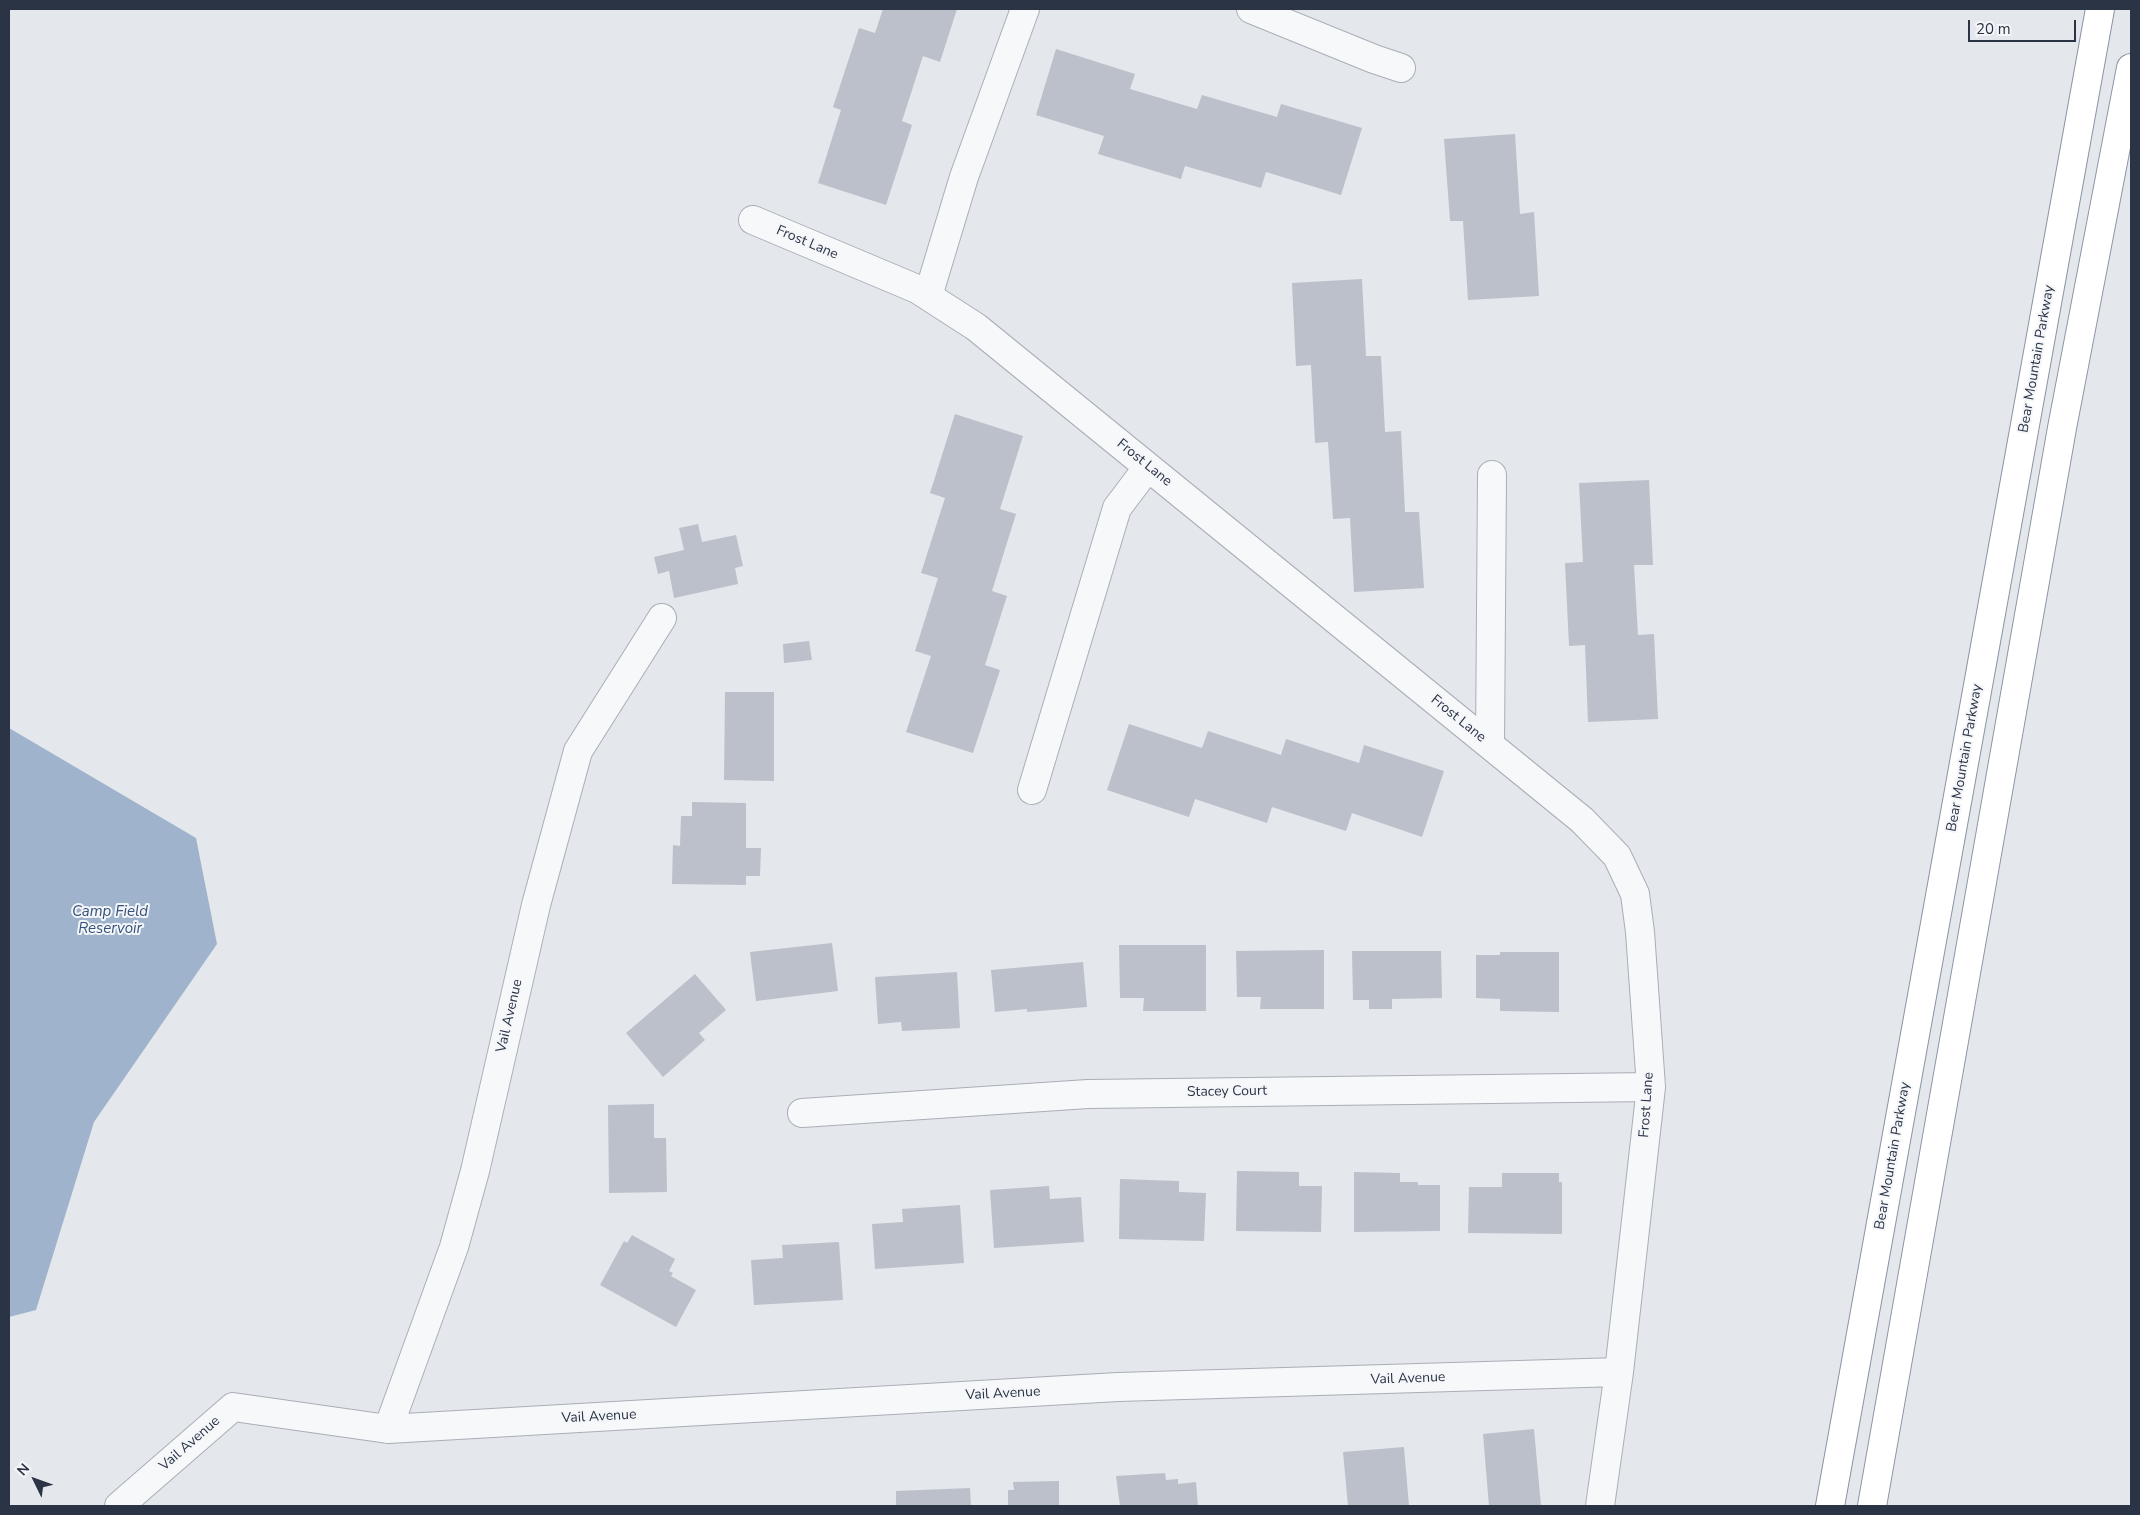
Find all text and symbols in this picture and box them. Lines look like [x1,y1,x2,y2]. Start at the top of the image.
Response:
scale bar [1970,10,2078,42]
text: 20 m [1976,19,2011,39]
street label: Frost Lane [773,222,841,264]
street label: Bear Mountain Parkway [2016,284,2058,434]
street label: Frost Lane [1113,436,1175,490]
street label: Bear Mountain Parkway [1944,683,1986,833]
street label: Frost Lane [1427,692,1489,746]
water label: Camp Field Reservoir [72,903,148,938]
street label: Vail Avenue [493,978,527,1054]
street label: Frost Lane [1636,1072,1658,1138]
street label: Bear Mountain Parkway [1872,1081,1914,1231]
street label: Stacey Court [1187,1083,1267,1101]
street label: Vail Avenue [1370,1369,1446,1389]
street label: Vail Avenue [965,1384,1041,1404]
street label: Vail Avenue [561,1407,637,1427]
street label: Vail Avenue [156,1413,224,1475]
north arrow [10,1455,60,1505]
text: N [13,1459,34,1480]

